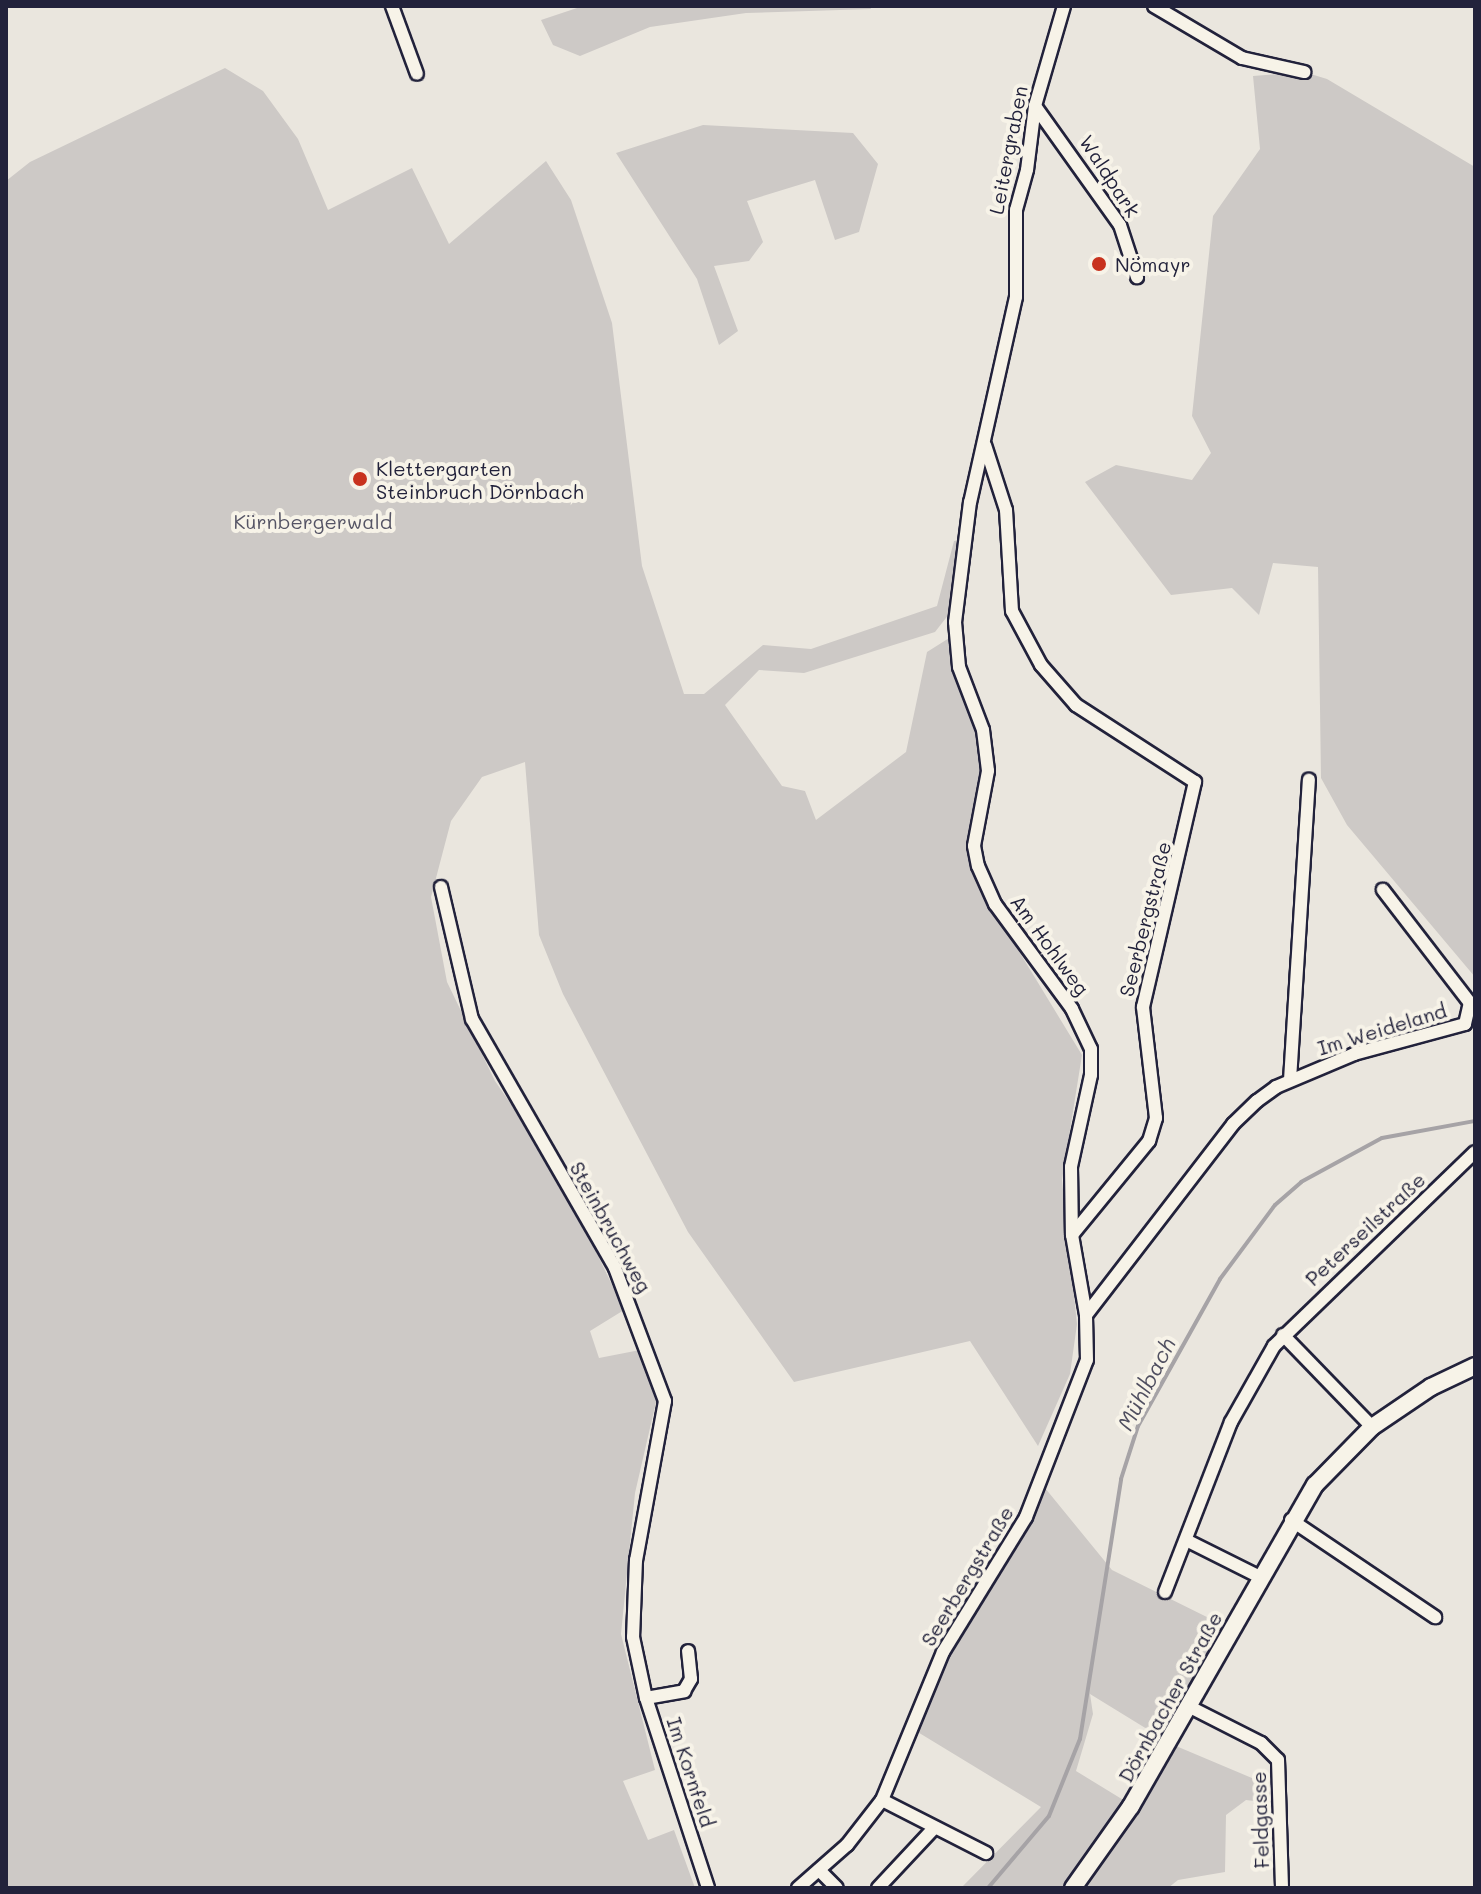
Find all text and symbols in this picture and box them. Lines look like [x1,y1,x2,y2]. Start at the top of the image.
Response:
street label: Leitergraben [984,84,1032,216]
street label: Waldpark [1075,130,1145,222]
place label: Nömayr [1115,252,1190,276]
marker: Nömayr [1090,255,1108,273]
place label: Klettergarten Steinbruch Dörnbach [376,456,584,503]
marker: Klettergarten Steinbruch Dörnbach [351,470,369,488]
park label: Kürnbergerwald [233,509,393,533]
street label: Seerbergstraße [1114,839,1176,999]
street label: Am Hohlweg [1006,890,1094,1000]
street label: Im Weideland [1315,998,1449,1060]
street label: Steinbruchweg [565,1157,657,1297]
street label: Peterseilstraße [1300,1167,1430,1291]
water label: Mühlbach [1111,1333,1181,1435]
street label: Seerbergstraße [916,1502,1018,1650]
street label: Dörnbacher Straße [1113,1607,1227,1787]
street label: Im Kornfeld [662,1714,720,1830]
street label: Feldgasse [1246,1771,1274,1869]

